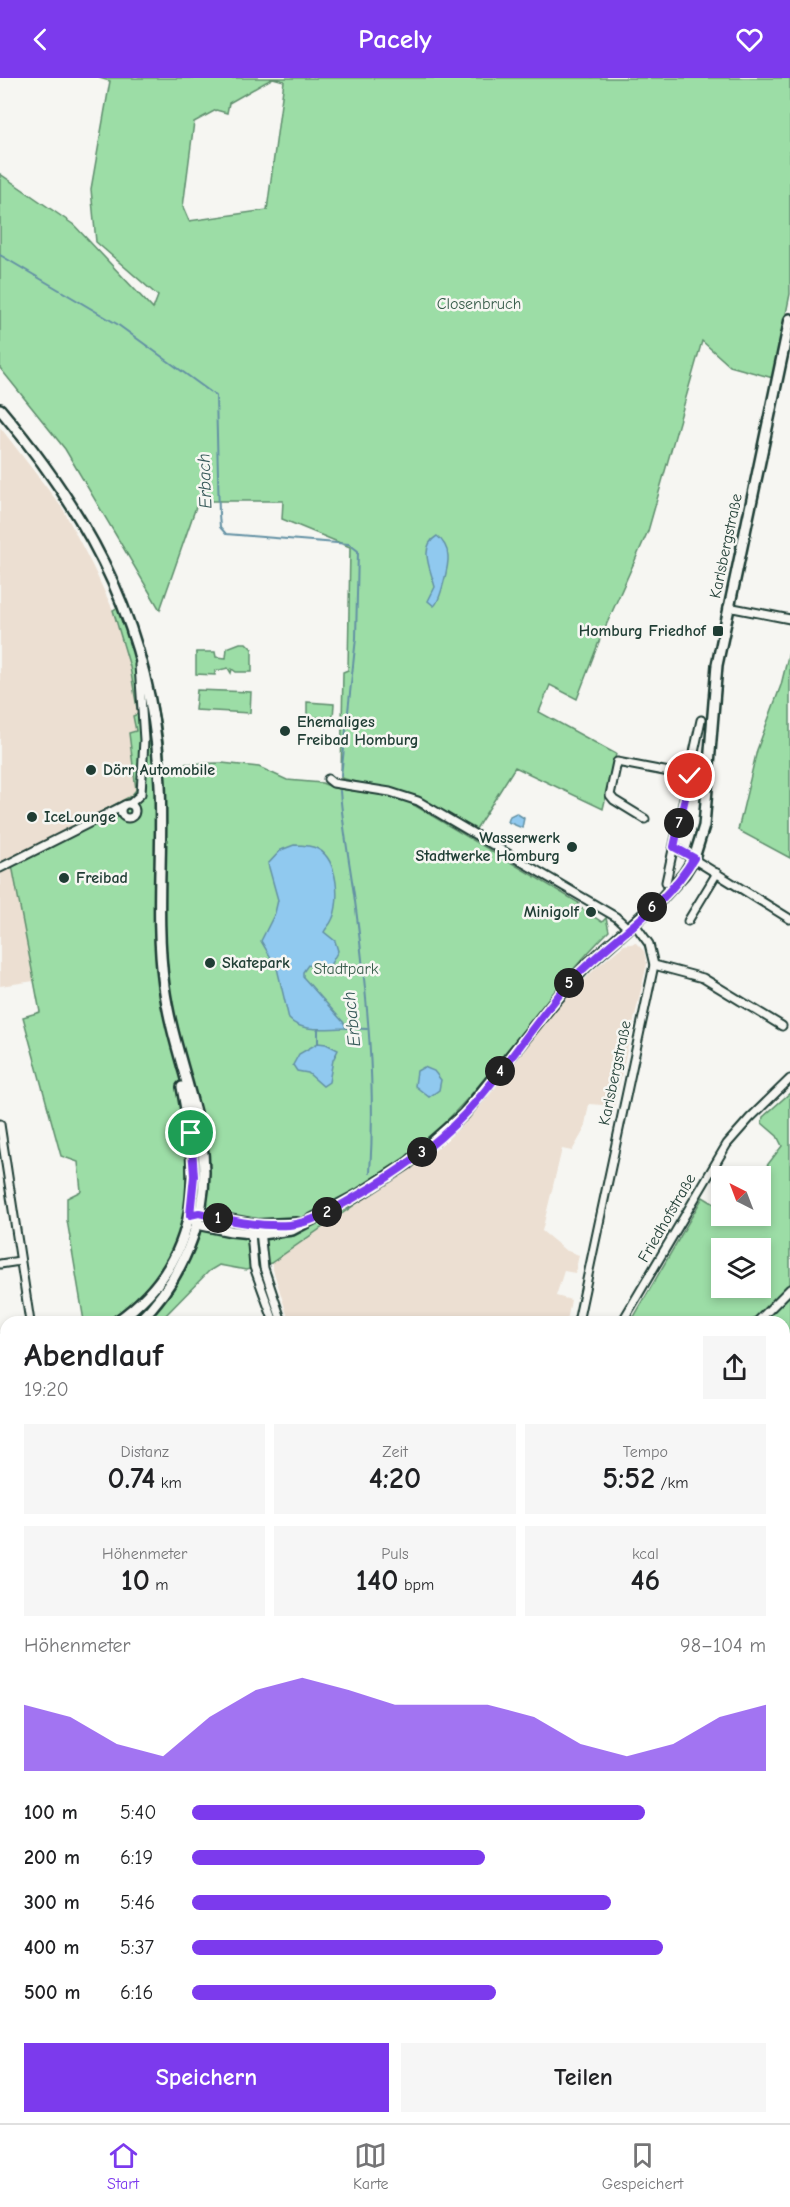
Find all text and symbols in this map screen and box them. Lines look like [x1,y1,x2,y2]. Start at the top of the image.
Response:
icon: back [24,23,57,56]
icon: heart [733,23,766,56]
text: Pacely [358,24,432,55]
park label: Closenbruch [437,295,521,313]
water label: Erbach [194,453,216,509]
street label: Karlsbergstraße [706,492,746,600]
place label: Homburg Friedhof [579,622,707,640]
marker: Homburg Friedhof [711,624,725,638]
place label: Ehemaliges Freibad Homburg [297,713,418,749]
marker: Ehemaliges Freibad Homburg [278,724,292,738]
pin [664,750,715,801]
icon: check [673,759,706,792]
place label: Dörr Automobile [103,761,215,779]
marker: Dörr Automobile [84,763,98,777]
place label: IceLounge [44,808,116,826]
pin: 7 [664,808,694,838]
marker: IceLounge [25,810,39,824]
text: 7 [675,814,683,832]
place label: Wasserwerk Stadtwerke Homburg [415,829,560,865]
marker: Wasserwerk Stadtwerke Homburg [565,840,579,854]
place label: Freibad [76,869,128,887]
marker: Freibad [57,871,71,885]
pin: 6 [637,892,667,922]
text: 6 [648,898,656,916]
place label: Minigolf [524,903,580,921]
marker: Minigolf [584,905,598,919]
place label: Skatepark [222,954,290,972]
marker: Skatepark [203,956,217,970]
park label: Stadtpark [313,960,379,978]
pin: 5 [554,968,584,998]
text: 5 [565,974,573,992]
water label: Erbach [339,990,365,1048]
street label: Karlsbergstraße [595,1019,635,1127]
pin: 4 [485,1056,515,1086]
text: 4 [496,1062,504,1080]
pin [165,1107,216,1158]
icon: arrive [174,1116,207,1149]
pin: 3 [407,1137,437,1167]
text: 3 [418,1143,426,1161]
north arrow [711,1166,771,1226]
map controls [711,1166,771,1298]
street label: Friedhofstraße [634,1171,700,1265]
pin: 2 [312,1197,342,1227]
pin: 1 [203,1203,233,1233]
text: 2 [323,1203,331,1221]
text: 1 [215,1209,221,1227]
button: layers [711,1238,771,1298]
text: Abendlauf [24,1336,163,1374]
button: share [703,1336,766,1399]
text: 19:20 [24,1378,69,1401]
text: Distanz [120,1443,169,1461]
text: Zeit [382,1443,408,1461]
text: Tempo [623,1443,668,1461]
text: 0.74 [108,1461,155,1496]
text: 4:20 [369,1461,421,1496]
text: 5:52 [602,1461,655,1496]
text: km [155,1474,182,1492]
text: /km [655,1474,688,1492]
text: Höhenmeter [102,1545,187,1563]
text: Puls [381,1545,409,1563]
text: kcal [632,1545,659,1563]
text: 10 [121,1563,150,1598]
text: 140 [356,1563,399,1598]
text: 46 [630,1563,660,1598]
text: m [150,1576,168,1594]
text: bpm [399,1576,434,1594]
text: Höhenmeter [24,1634,131,1657]
text: 98–104 m [680,1634,766,1657]
text: 100 m [24,1801,78,1824]
text: 5:40 [120,1801,156,1824]
text: 200 m [24,1846,80,1869]
text: 6:19 [120,1846,153,1869]
text: 300 m [24,1891,80,1914]
text: 5:46 [120,1891,155,1914]
text: 400 m [24,1936,79,1959]
text: 5:37 [120,1936,154,1959]
text: 500 m [24,1981,81,2004]
text: 6:16 [120,1981,153,2004]
button: Speichern [24,2043,389,2112]
button: Teilen [401,2043,766,2112]
tab: Start [107,2139,140,2193]
tab: Karte [353,2139,389,2193]
tab: Gespeichert [602,2139,683,2193]

